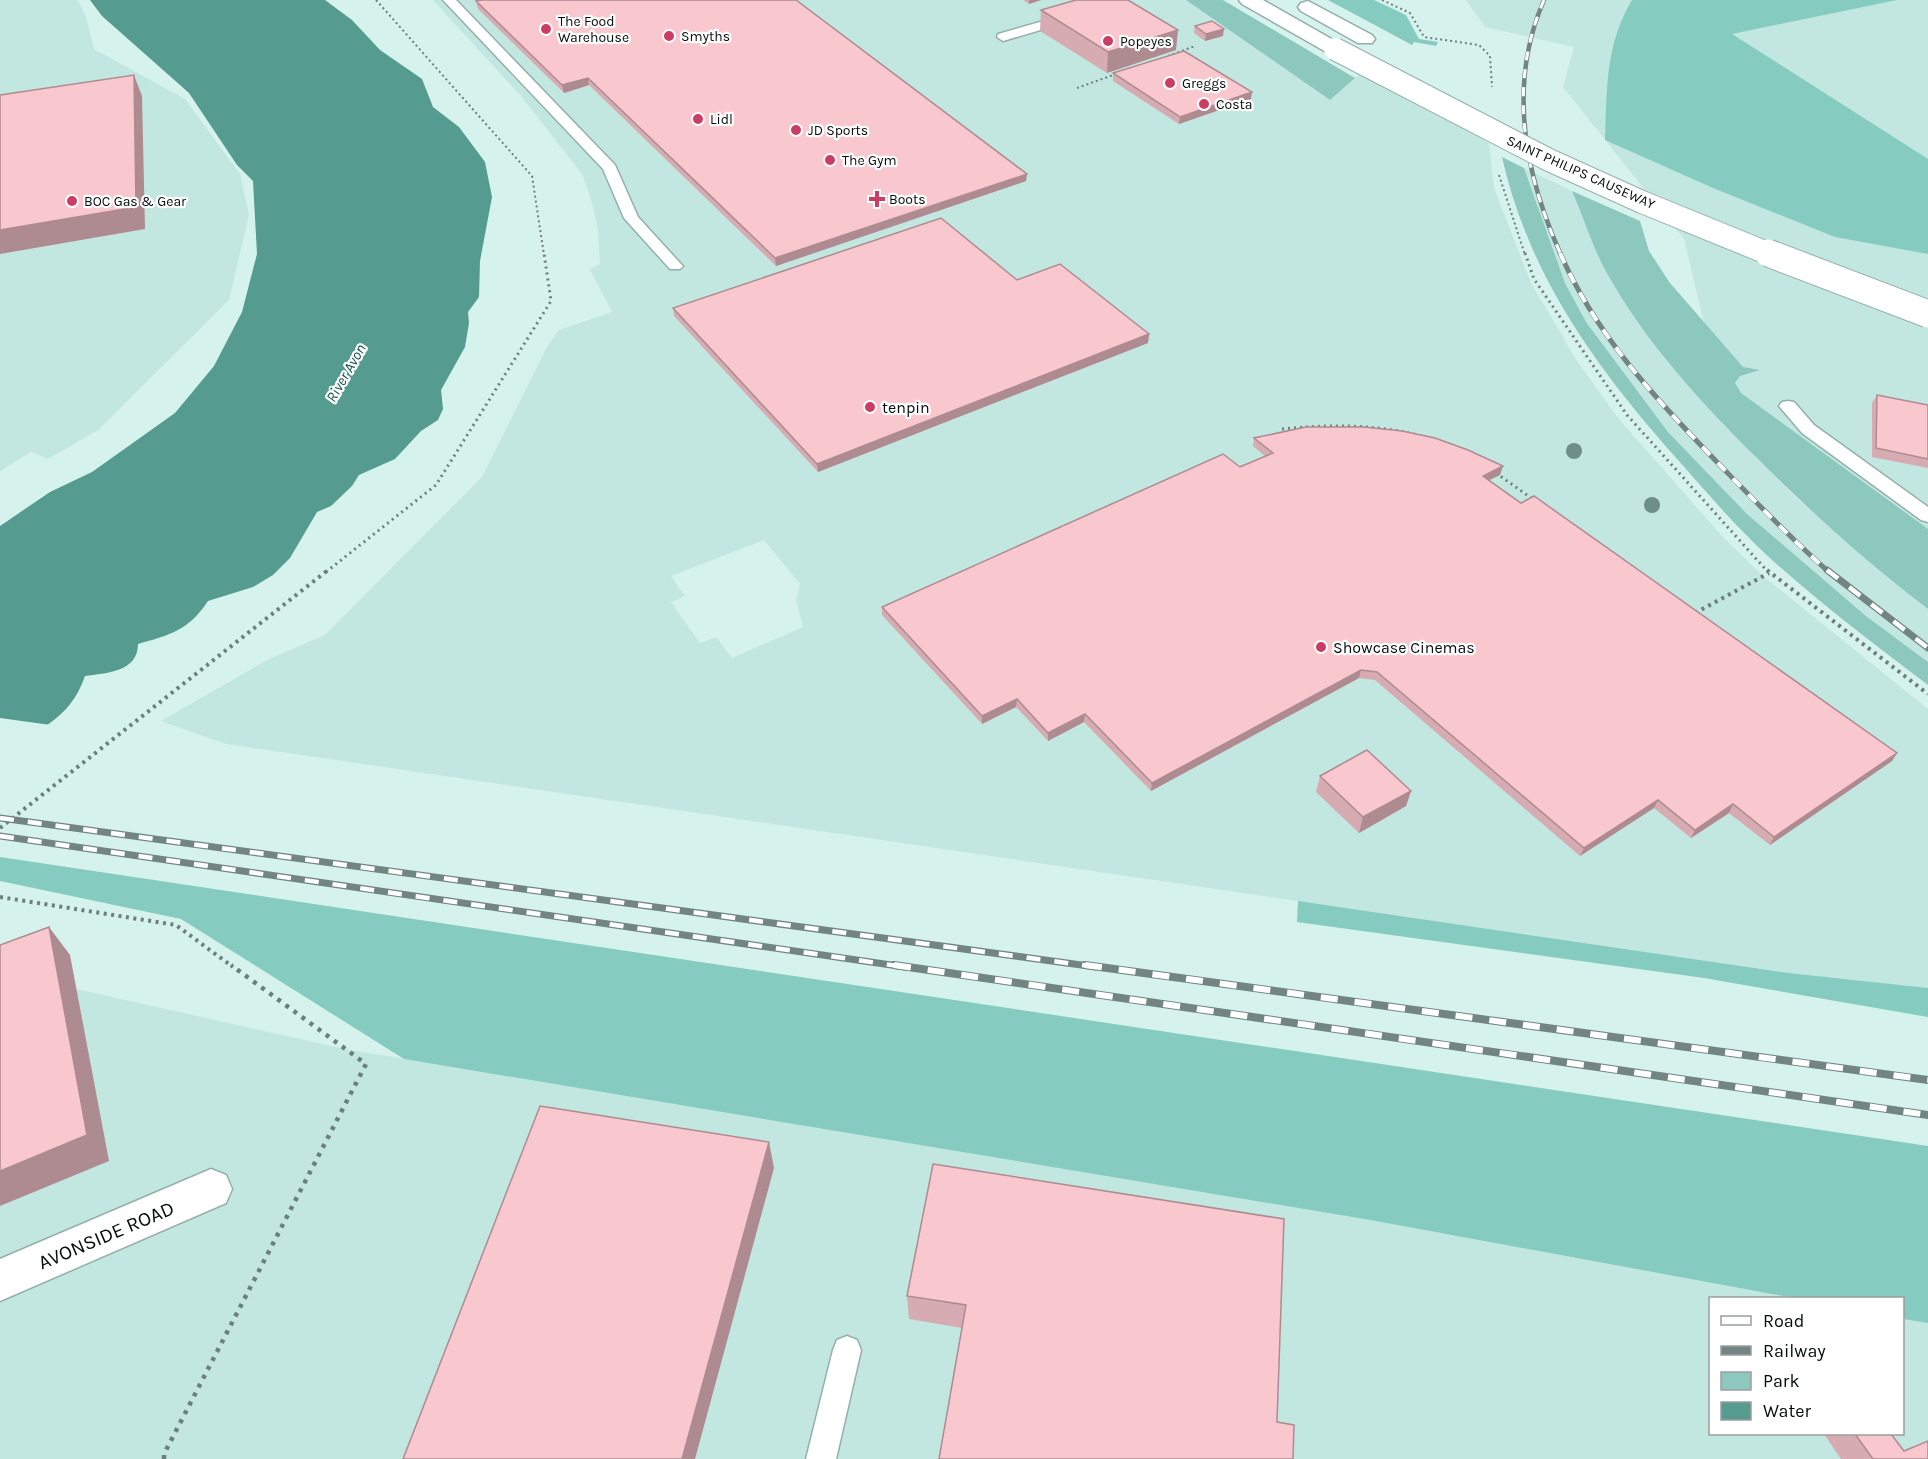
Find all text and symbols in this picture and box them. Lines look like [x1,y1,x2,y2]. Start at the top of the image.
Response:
place label: The Food Warehouse [558,13,629,46]
marker: The Food Warehouse [539,22,553,36]
place label: Smyths [681,28,730,45]
marker: Smyths [662,29,676,43]
place label: Popeyes [1120,33,1172,50]
marker: Popeyes [1101,34,1115,48]
place label: Greggs [1182,75,1226,92]
marker: Greggs [1163,76,1177,90]
place label: Costa [1216,96,1253,113]
marker: Costa [1197,97,1211,111]
place label: Lidl [710,111,733,128]
marker: Lidl [691,112,705,126]
place label: JD Sports [808,122,868,139]
marker: JD Sports [789,123,803,137]
street label: SAINT PHILIPS CAUSEWAY [1504,132,1658,213]
place label: The Gym [842,152,897,169]
marker: The Gym [823,153,837,167]
place label: Boots [889,191,926,208]
marker: Boots [870,192,884,206]
place label: BOC Gas & Gear [84,193,187,210]
marker: BOC Gas & Gear [65,194,79,208]
water label: River Avon [322,341,370,405]
place label: tenpin [882,398,930,417]
marker: tenpin [863,400,877,414]
place label: Showcase Cinemas [1333,638,1475,657]
marker: Showcase Cinemas [1314,640,1328,654]
street label: AVONSIDE ROAD [35,1196,178,1274]
legend [1709,1297,1904,1435]
text: Road [1763,1310,1804,1332]
text: Railway [1763,1340,1826,1362]
text: Park [1763,1370,1800,1392]
text: Water [1763,1400,1811,1422]

